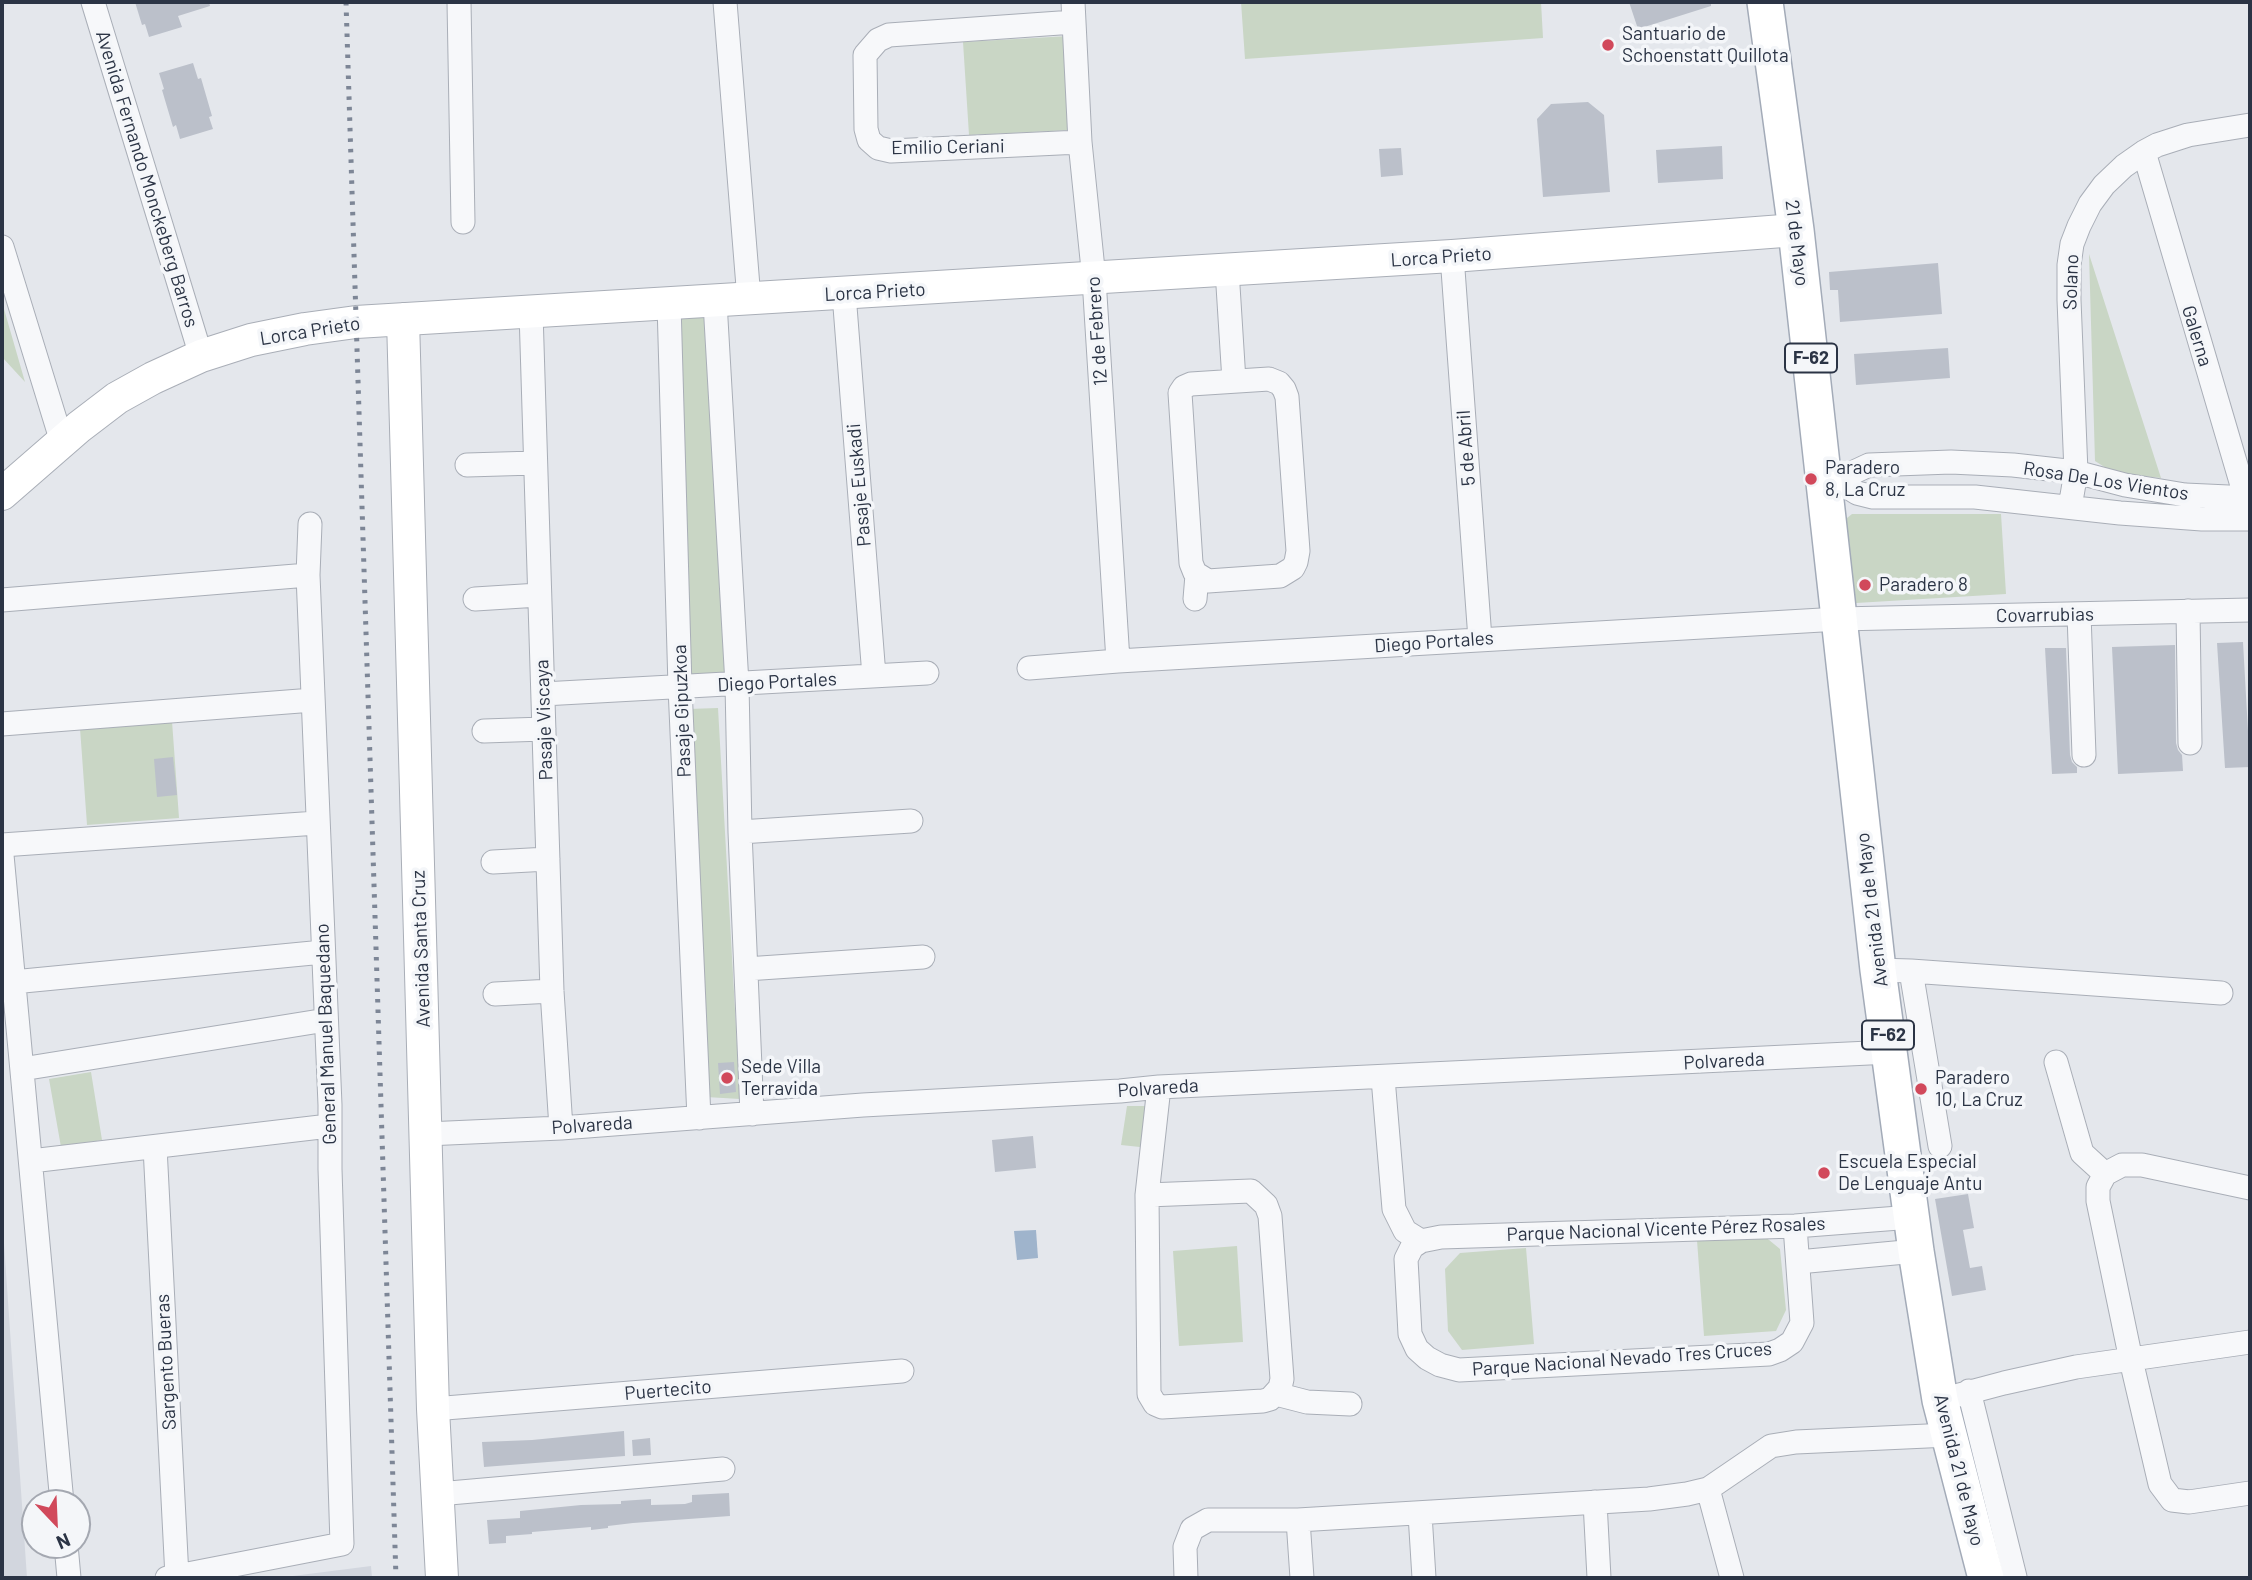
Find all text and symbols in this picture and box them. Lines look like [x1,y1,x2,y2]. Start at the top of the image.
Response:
place label: Santuario de Schoenstatt Quillota [1622,23,1789,67]
street label: Avenida Fernando Monckeberg Barros [91,28,203,330]
marker: Santuario de Schoenstatt Quillota [1600,37,1616,53]
street label: Emilio Ceriani [891,135,1005,159]
street label: 21 de Mayo [1780,199,1814,287]
street label: Lorca Prieto [1390,242,1492,272]
street label: Solano [2059,254,2083,310]
street label: 12 de Febrero [1082,276,1112,386]
street label: Lorca Prieto [824,278,926,306]
street label: Galerna [2177,303,2217,369]
street label: Lorca Prieto [258,312,362,350]
road number: F-62 [1785,344,1837,372]
street label: 5 de Abril [1452,409,1480,487]
street label: Pasaje Euskadi [842,423,876,547]
place label: Paradero 8, La Cruz [1825,457,1905,501]
street label: Rosa De Los Vientos [2022,457,2190,505]
marker: Paradero 8, La Cruz [1803,471,1819,487]
place label: Paradero 8 [1879,574,1968,596]
marker: Paradero 8 [1857,577,1873,593]
street label: Covarrubias [1996,603,2094,627]
street label: Diego Portales [1374,626,1494,658]
street label: Pasaje Gipuzkoa [668,644,696,778]
street label: Pasaje Viscaya [530,659,558,781]
street label: Diego Portales [717,667,837,697]
street label: Avenida 21 de Mayo [1851,831,1893,989]
street label: Avenida Santa Cruz [407,870,435,1028]
street label: General Manuel Baquedano [311,923,341,1145]
road number: F-62 [1862,1020,1914,1050]
street label: Polvareda [1683,1047,1765,1075]
place label: Sede Villa Terravida [741,1056,821,1100]
place label: Paradero 10, La Cruz [1935,1067,2023,1111]
marker: Sede Villa Terravida [719,1070,735,1086]
street label: Polvareda [1117,1074,1199,1102]
marker: Paradero 10, La Cruz [1913,1081,1929,1097]
street label: Polvareda [551,1111,633,1139]
place label: Escuela Especial De Lenguaje Antu [1838,1151,1982,1195]
marker: Escuela Especial De Lenguaje Antu [1816,1165,1832,1181]
street label: Parque Nacional Vicente Pérez Rosales [1506,1212,1826,1246]
street label: Sargento Bueras [151,1293,181,1431]
street label: Parque Nacional Nevado Tres Cruces [1471,1337,1773,1381]
street label: Puertecito [624,1375,712,1405]
street label: Avenida 21 de Mayo [1929,1392,1989,1548]
north arrow [21,1489,91,1559]
text: N [53,1529,74,1555]

